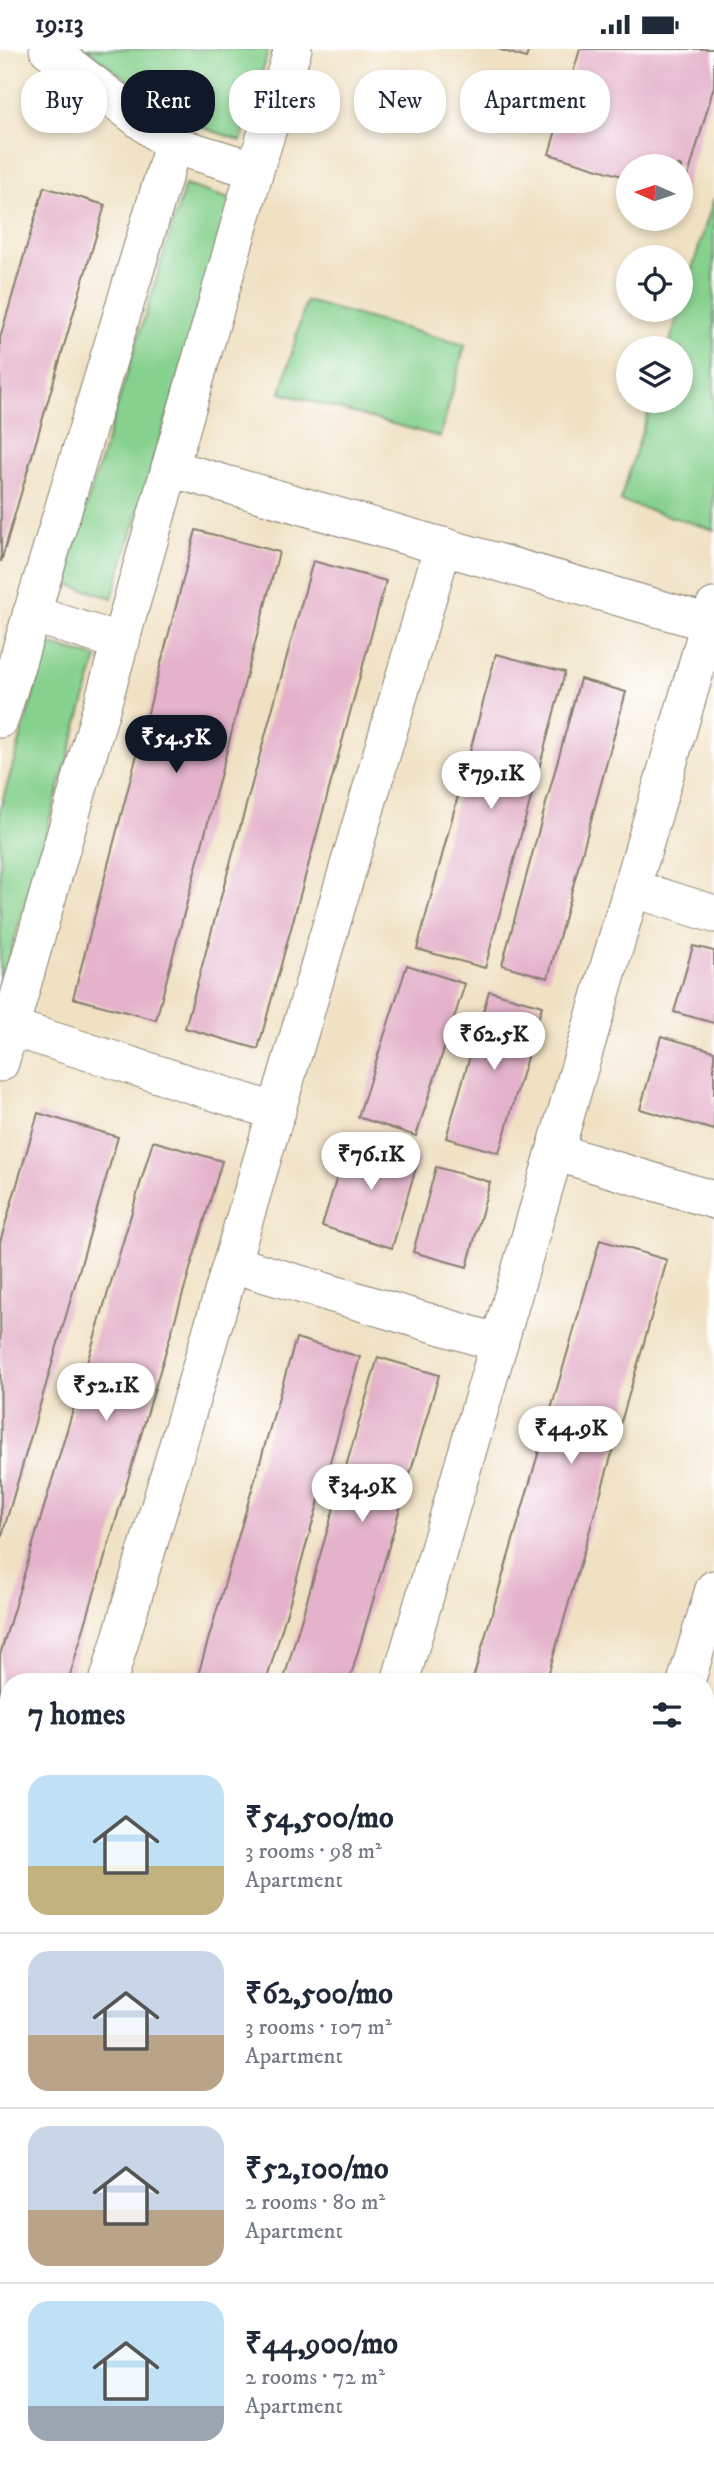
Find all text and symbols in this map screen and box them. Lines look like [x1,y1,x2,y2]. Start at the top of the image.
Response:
text: 19:13 [35,8,83,41]
chip: Buy [21,70,107,133]
chip: Rent [121,70,215,133]
chip: Filters [229,70,340,133]
chip: New [354,70,446,133]
chip: Apartment [460,70,610,133]
north arrow [616,154,693,231]
map controls [616,154,693,413]
button: locate [616,245,693,322]
button: layers [616,336,693,413]
pin: ₹54.5K [119,715,233,775]
text: ₹54.5K [141,723,211,752]
pin: ₹79.1K [434,751,548,811]
text: ₹79.1K [458,759,524,788]
pin: ₹62.5K [437,1013,551,1072]
text: ₹62.5K [459,1020,529,1049]
pin: ₹76.1K [314,1133,428,1192]
text: ₹76.1K [337,1140,405,1169]
pin: ₹52.1K [49,1363,163,1423]
text: ₹52.1K [73,1371,139,1400]
pin: ₹44.9K [514,1407,628,1466]
text: ₹44.9K [534,1414,608,1443]
pin: ₹34.9K [305,1465,419,1524]
text: ₹34.9K [328,1472,396,1501]
icon: filters [648,1696,686,1734]
text: 7 homes [28,1697,125,1734]
text: ₹54,500/mo [245,1800,394,1837]
icon: home [84,1803,168,1887]
text: 3 rooms · 98 m² [245,1837,382,1866]
text: Apartment [245,1866,343,1895]
text: ₹62,500/mo [245,1976,393,2013]
icon: home [84,1979,168,2063]
text: 3 rooms · 107 m² [245,2013,392,2042]
text: Apartment [245,2042,343,2071]
text: ₹52,100/mo [245,2151,389,2188]
icon: home [84,2154,168,2238]
text: 2 rooms · 80 m² [245,2188,385,2217]
text: Apartment [245,2217,343,2246]
text: ₹44,900/mo [245,2326,398,2363]
icon: home [84,2329,168,2413]
text: 2 rooms · 72 m² [245,2363,385,2392]
text: Apartment [245,2392,343,2421]

